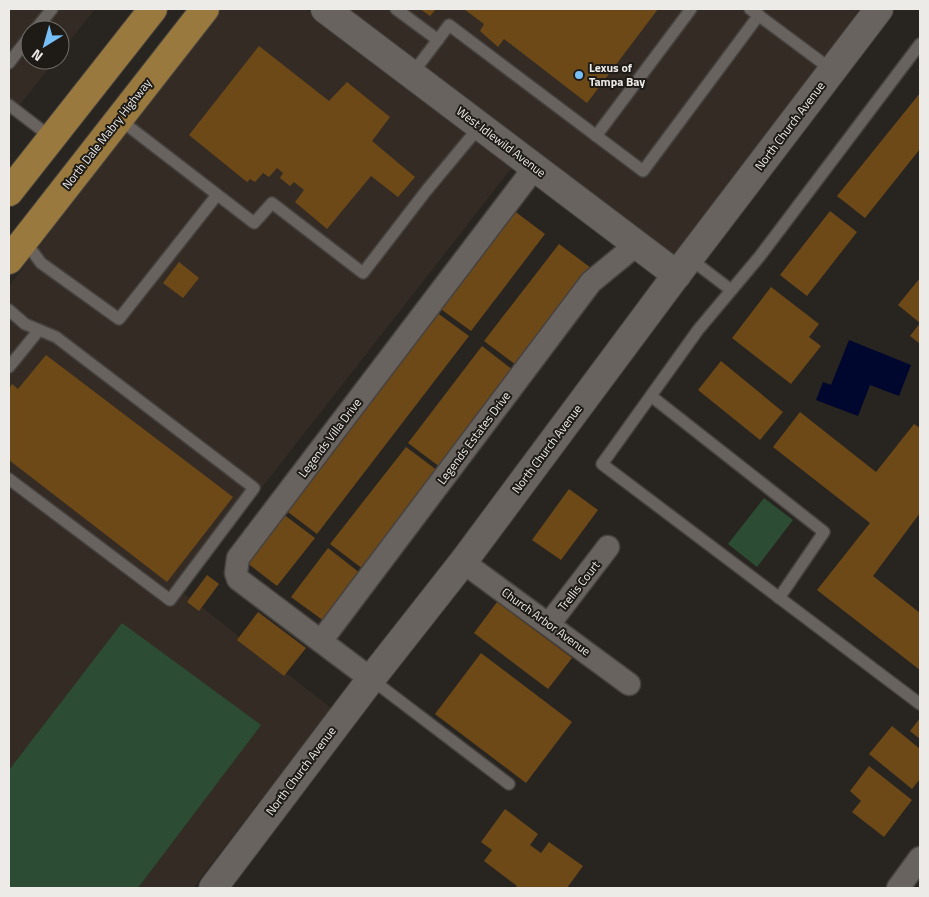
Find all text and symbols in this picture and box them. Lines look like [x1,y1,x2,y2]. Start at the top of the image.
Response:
north arrow [20,20,70,70]
text: N [27,44,47,67]
place label: Lexus of Tampa Bay [589,58,645,91]
marker: Lexus of Tampa Bay [573,69,585,81]
street label: North Dale Mabry Highway [57,74,156,193]
street label: North Church Avenue [750,77,829,174]
street label: West Idlewild Avenue [452,102,550,182]
street label: Legends Estates Drive [432,387,515,488]
street label: Legends Villa Drive [293,394,366,481]
street label: North Church Avenue [507,400,586,497]
street label: Trellis Court [553,556,605,615]
street label: Church Arbor Avenue [498,583,595,660]
street label: North Church Avenue [261,722,340,819]

